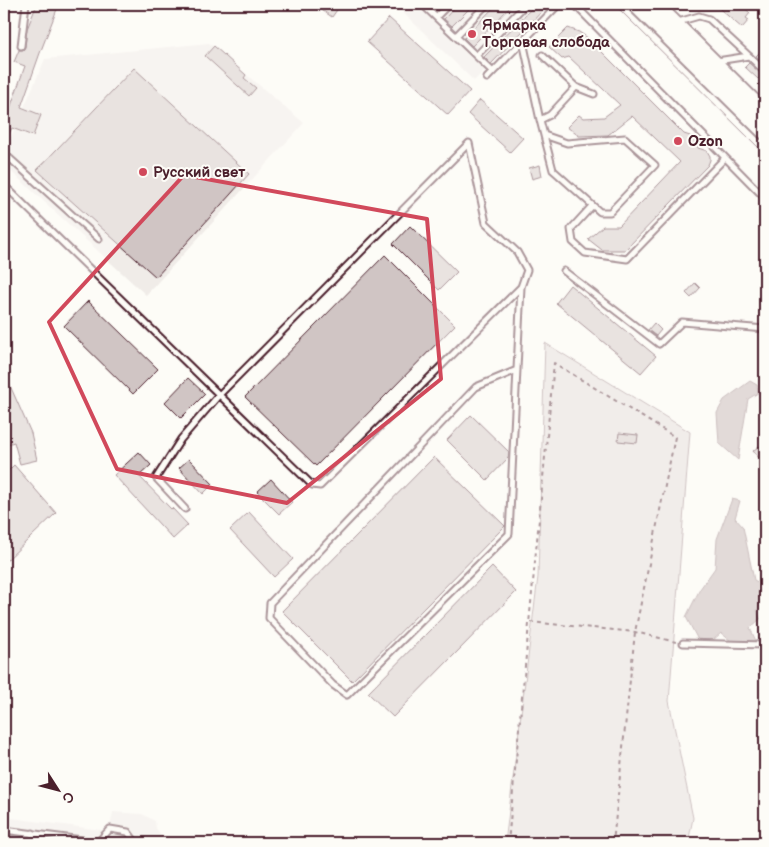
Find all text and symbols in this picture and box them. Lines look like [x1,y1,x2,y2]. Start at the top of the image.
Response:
place label: Ярмарка Торговая слобода [482,16,610,52]
marker: Ярмарка Торговая слобода [466,28,478,40]
place label: Ozon [688,132,723,151]
marker: Ozon [672,135,684,147]
place label: Русский свет [153,163,246,182]
marker: Русский свет [137,166,149,178]
north arrow [32,764,82,814]
text: С [58,788,78,806]

